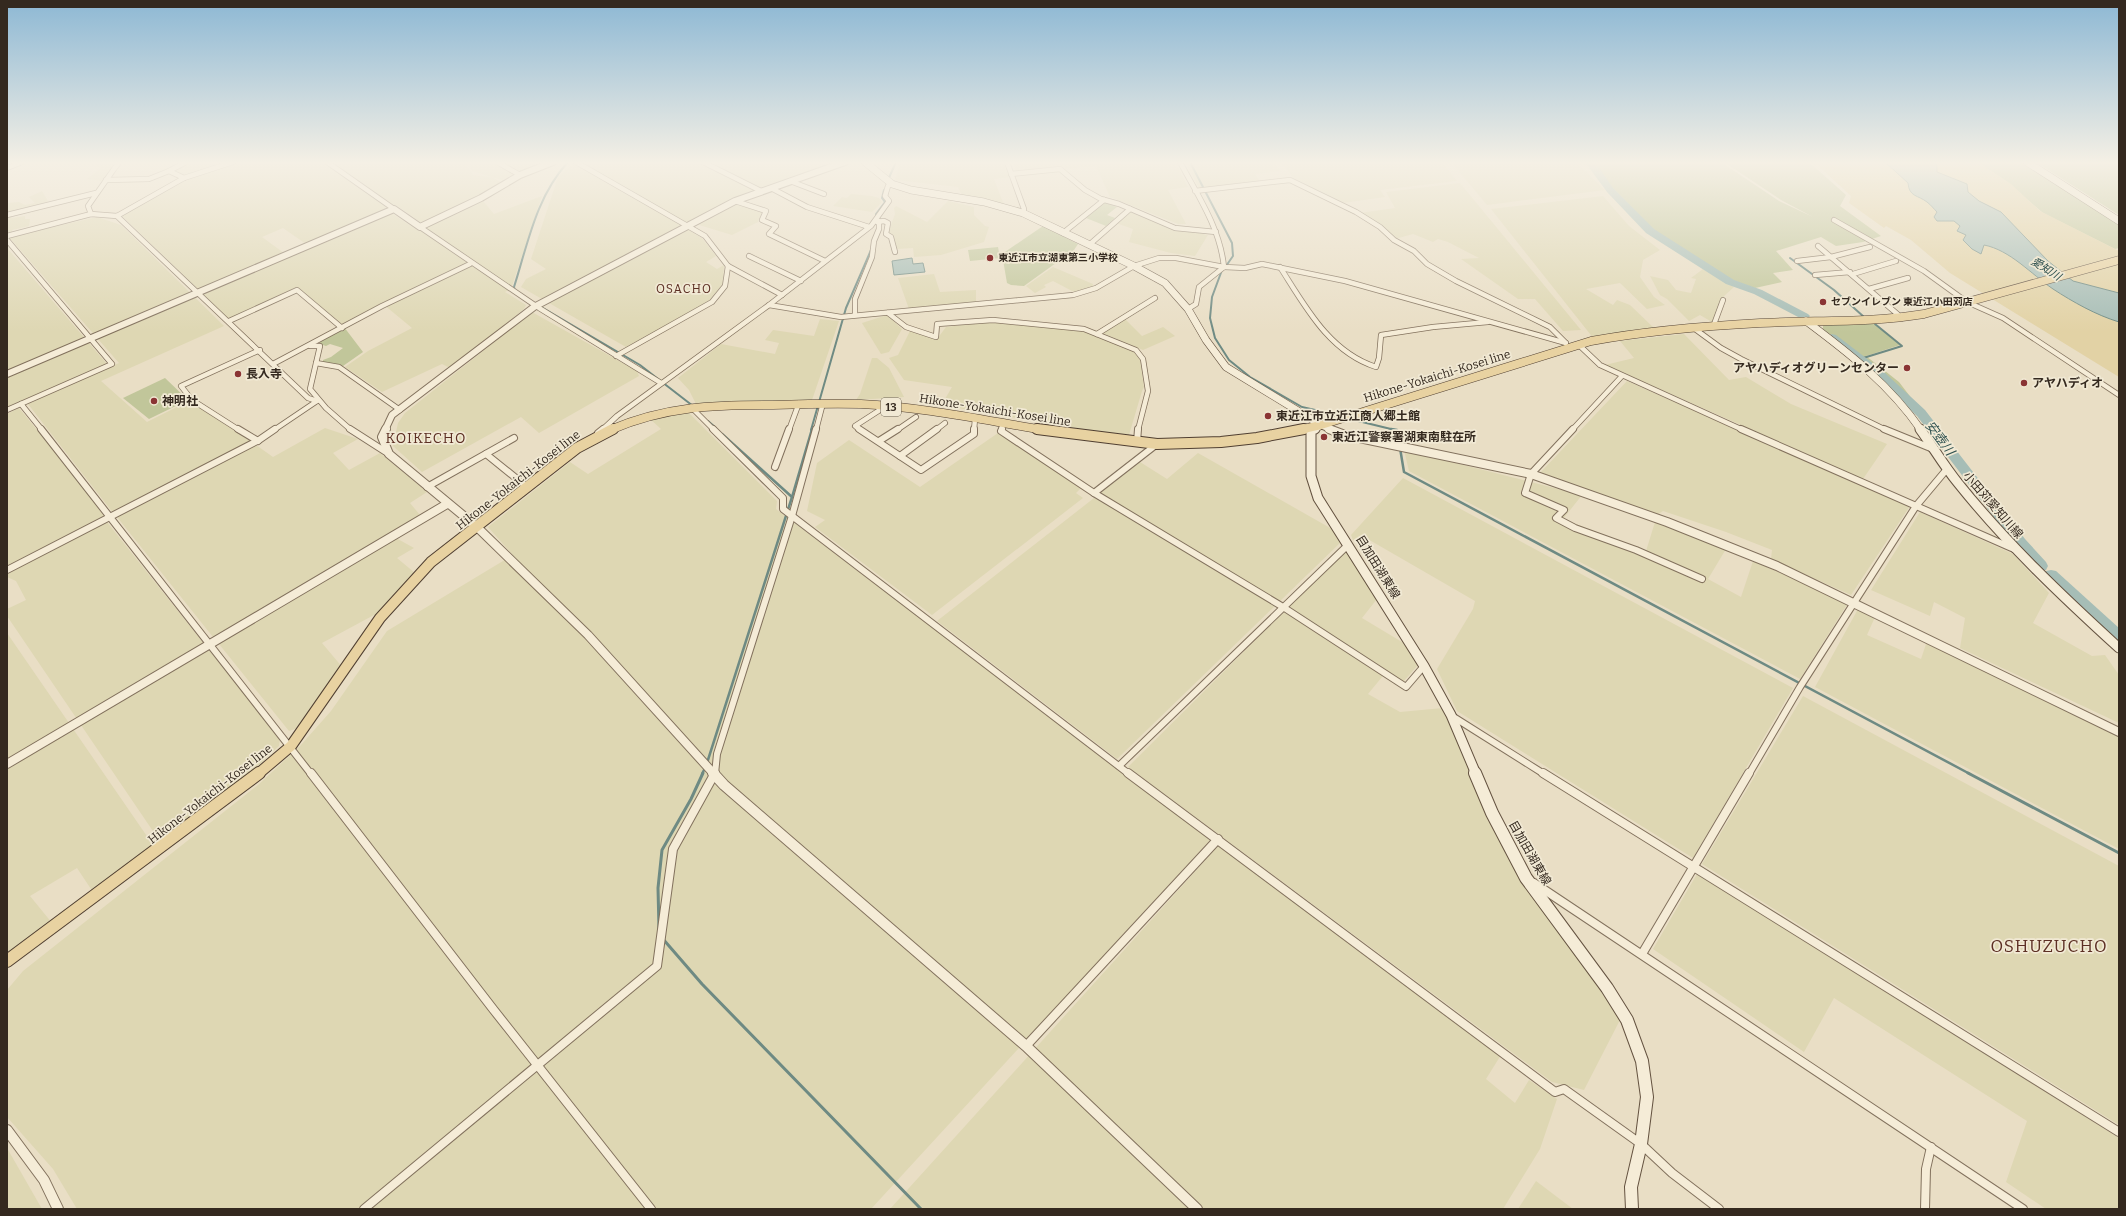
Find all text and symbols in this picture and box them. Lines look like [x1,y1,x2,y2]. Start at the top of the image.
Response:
place label: 東近江市立湖東第三小学校 [998,252,1118,264]
marker: 東近江市立湖東第三小学校 [985,253,995,263]
water label: 愛知川 [2029,255,2064,284]
district label: OSACHO [656,282,712,296]
place label: セブンイレブン 東近江小田苅店 [1831,296,1973,308]
marker: セブンイレブン 東近江小田苅店 [1818,297,1828,307]
street label: Hikone-Yokaichi-Kosei line [1362,347,1512,405]
place label: アヤハディオグリーンセンター [1733,361,1899,375]
marker: アヤハディオグリーンセンター [1902,363,1912,373]
place label: 長入寺 [246,367,282,381]
marker: 長入寺 [233,369,243,379]
place label: アヤハディオ [2032,376,2103,390]
marker: アヤハディオ [2019,378,2029,388]
street label: Hikone-Yokaichi-Kosei line [918,391,1072,429]
place label: 神明社 [162,394,198,408]
marker: 神明社 [149,396,159,406]
road number: 13 [881,398,901,416]
place label: 東近江市立近江商人郷土館 [1276,409,1420,423]
marker: 東近江市立近江商人郷土館 [1263,411,1273,421]
water label: 安壺川 [1922,418,1959,460]
street label: Hikone-Yokaichi-Kosei line [453,427,583,533]
district label: KOIKECHO [386,430,466,447]
place label: 東近江警察署湖東南駐在所 [1332,430,1476,444]
marker: 東近江警察署湖東南駐在所 [1319,432,1329,442]
street label: 小田苅愛知川線 [1960,469,2026,541]
street label: 目加田湖東線 [1353,533,1403,601]
street label: Hikone-Yokaichi-Kosei line [145,741,275,847]
street label: 目加田湖東線 [1506,818,1554,888]
district label: OSHUZUCHO [1990,936,2108,957]

